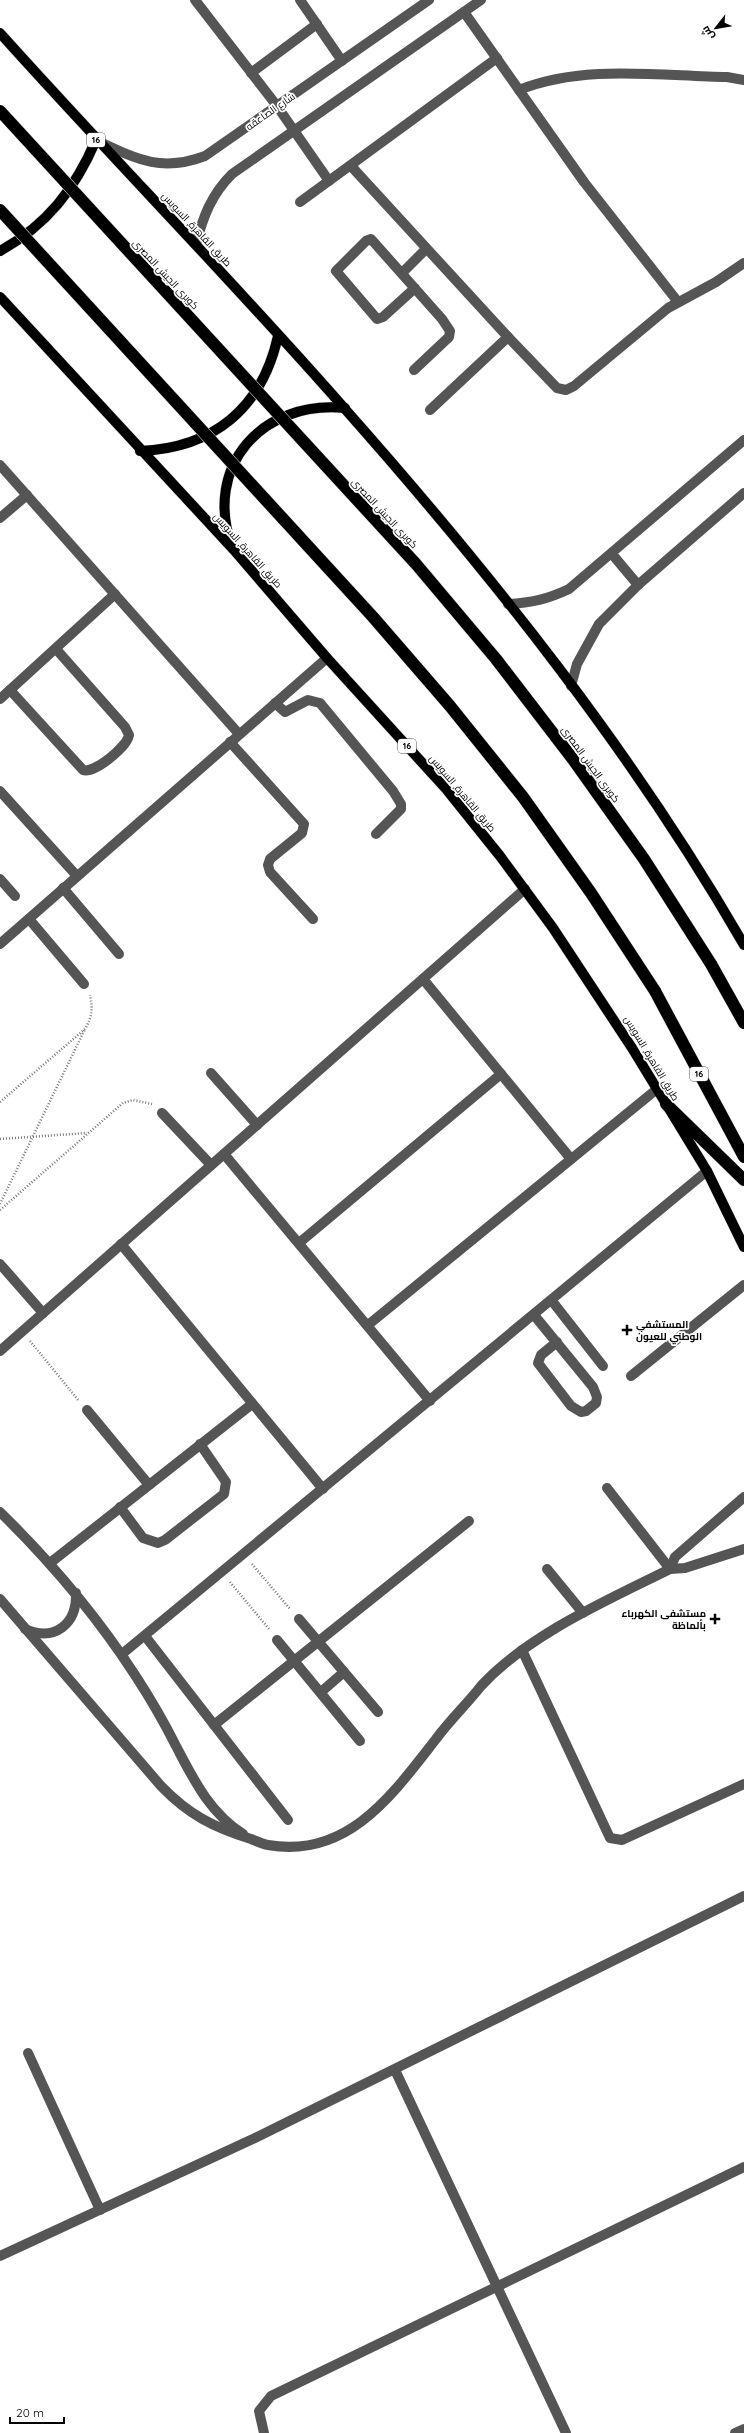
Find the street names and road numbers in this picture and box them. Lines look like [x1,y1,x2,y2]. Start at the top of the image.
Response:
street label: شارع الصاعقه [243,90,297,133]
road number: 16 [87,133,105,147]
street label: طريق القاهرة, السويس [159,190,234,269]
street label: كوبرى الجيش المصرى [130,237,202,312]
street label: كوبرى الجيش المصرى [349,476,421,551]
street label: طريق القاهرة, السويس [210,510,285,591]
street label: كوبرى الجيش المصرى [558,724,623,805]
road number: 16 [398,739,416,753]
street label: طريق القاهرة, السويس [427,752,499,835]
street label: طريق القاهرة, السويس [621,1013,682,1103]
road number: 16 [690,1067,708,1081]

